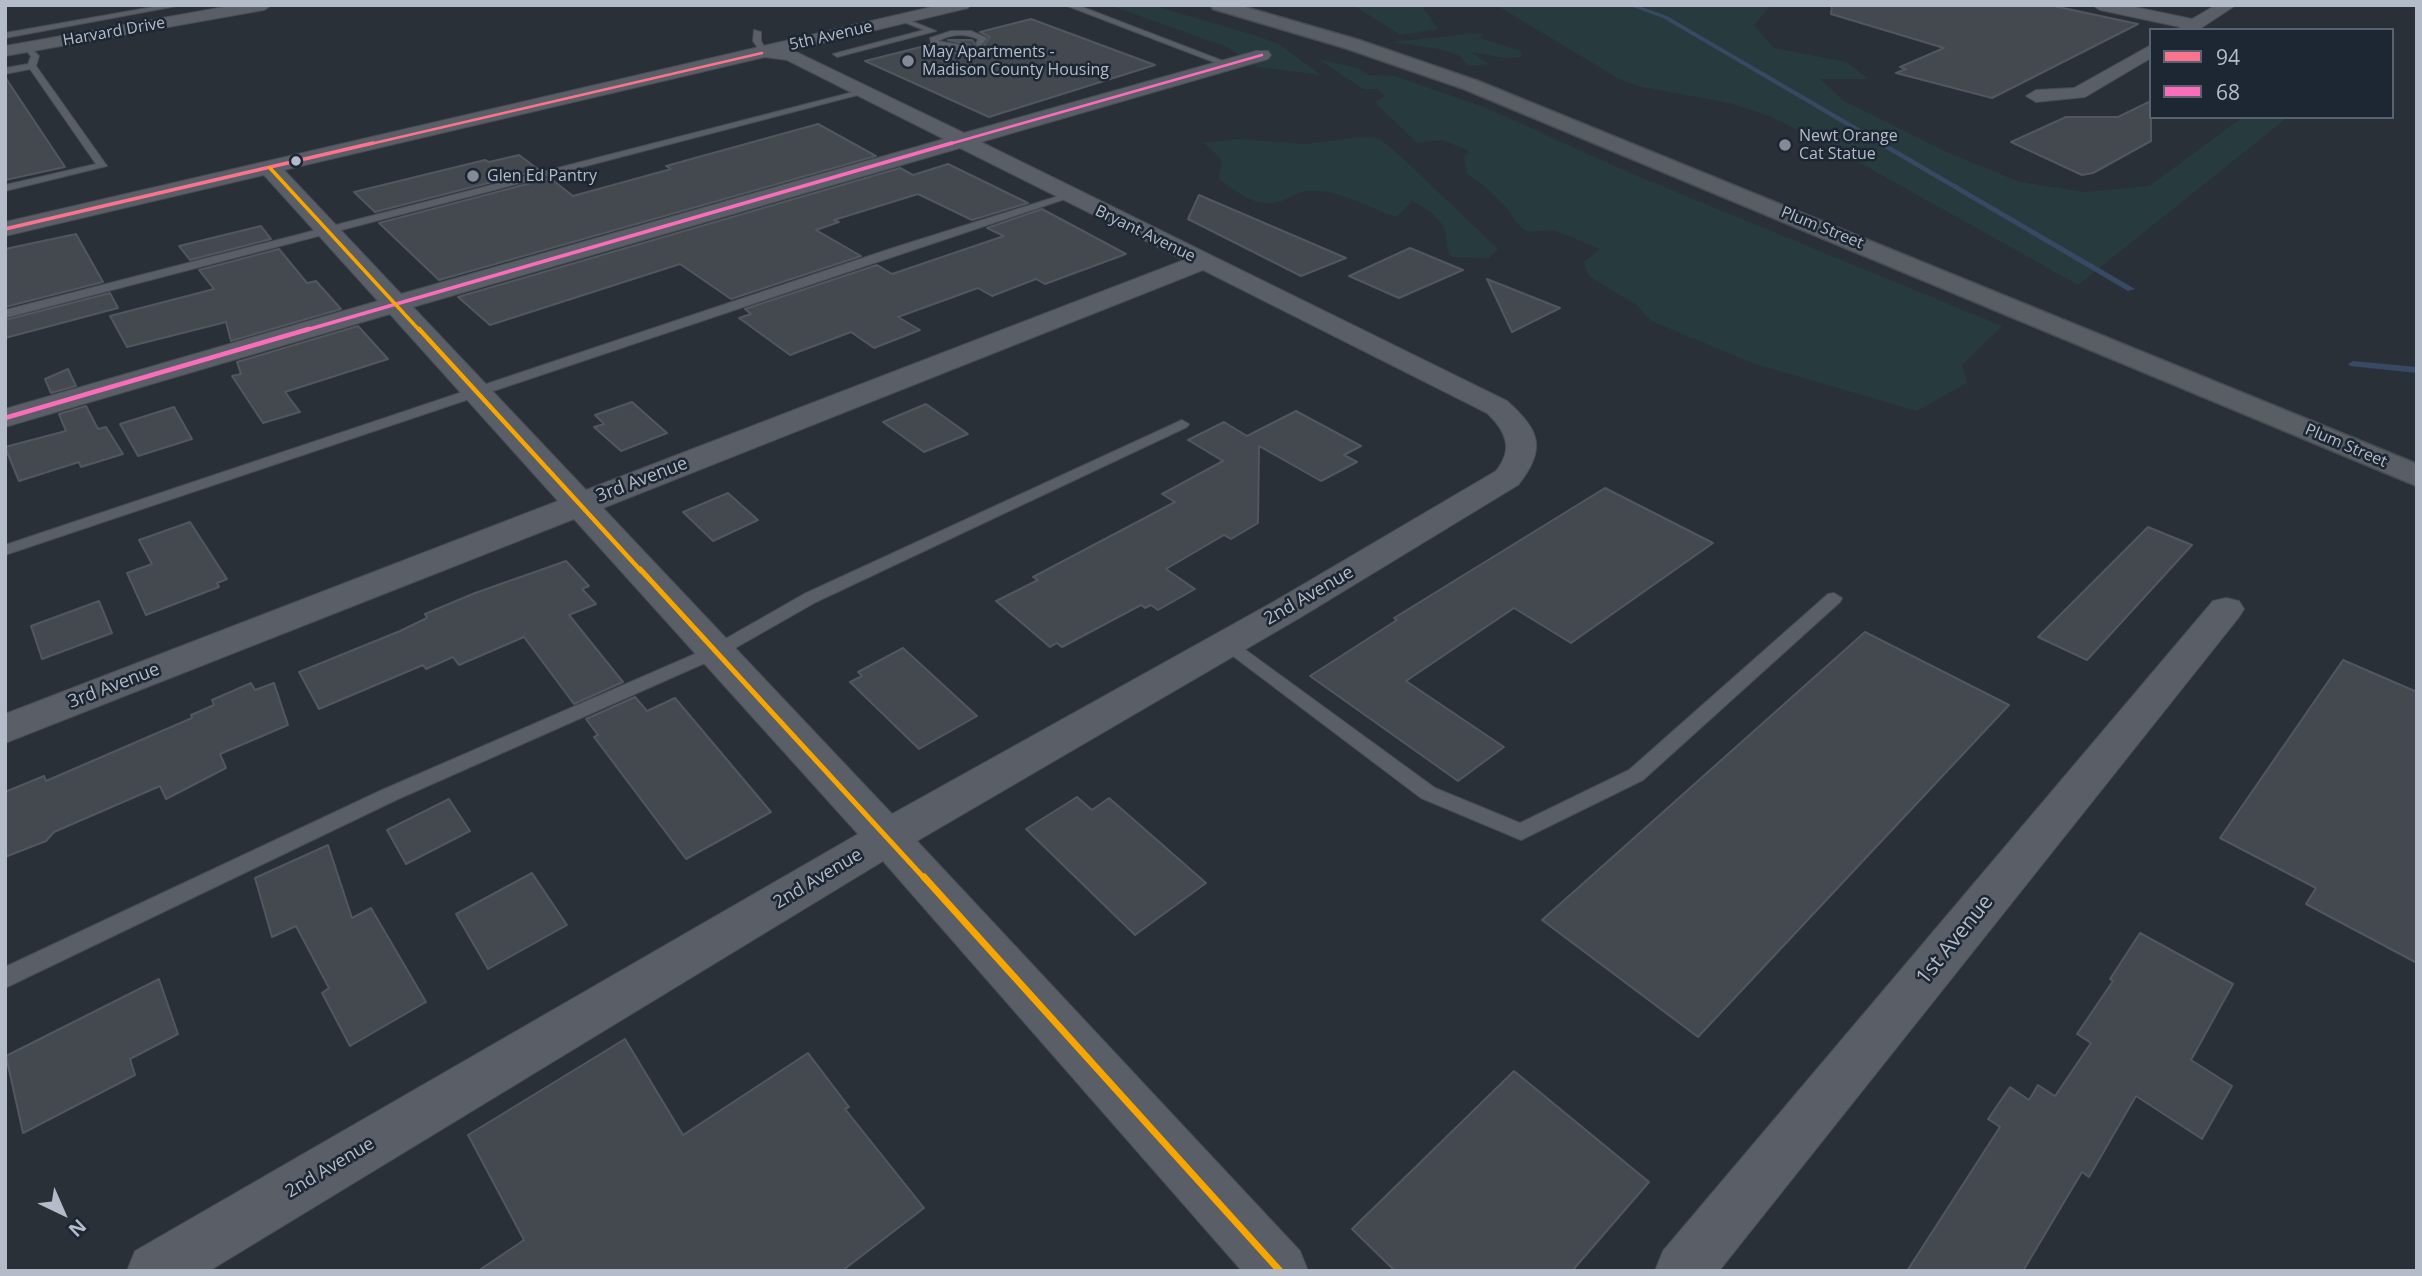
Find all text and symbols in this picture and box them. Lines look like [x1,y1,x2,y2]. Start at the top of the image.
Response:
street label: Harvard Drive [61,14,167,50]
street label: 5th Avenue [788,17,874,55]
legend [2149,28,2394,119]
place label: May Apartments - Madison County Housing [922,42,1109,80]
text: 94 [2216,43,2240,71]
marker: May Apartments - Madison County Housing [900,53,916,69]
text: 68 [2216,78,2240,106]
place label: Newt Orange Cat Statue [1799,126,1898,164]
marker: Newt Orange Cat Statue [1777,137,1793,153]
unlabelled marker [289,154,303,168]
place label: Glen Ed Pantry [487,166,597,186]
marker: Glen Ed Pantry [465,168,481,184]
street label: Bryant Avenue [1092,201,1198,267]
street label: Plum Street [1778,203,1866,253]
street label: Plum Street [2302,420,2390,472]
street label: 3rd Avenue [593,453,691,507]
street label: 2nd Avenue [1260,562,1358,630]
street label: 3rd Avenue [65,659,163,713]
street label: 2nd Avenue [770,844,866,914]
street label: 1st Avenue [1911,890,1999,990]
street label: 2nd Avenue [282,1133,378,1203]
north arrow [28,1178,98,1248]
text: N [63,1213,92,1243]

